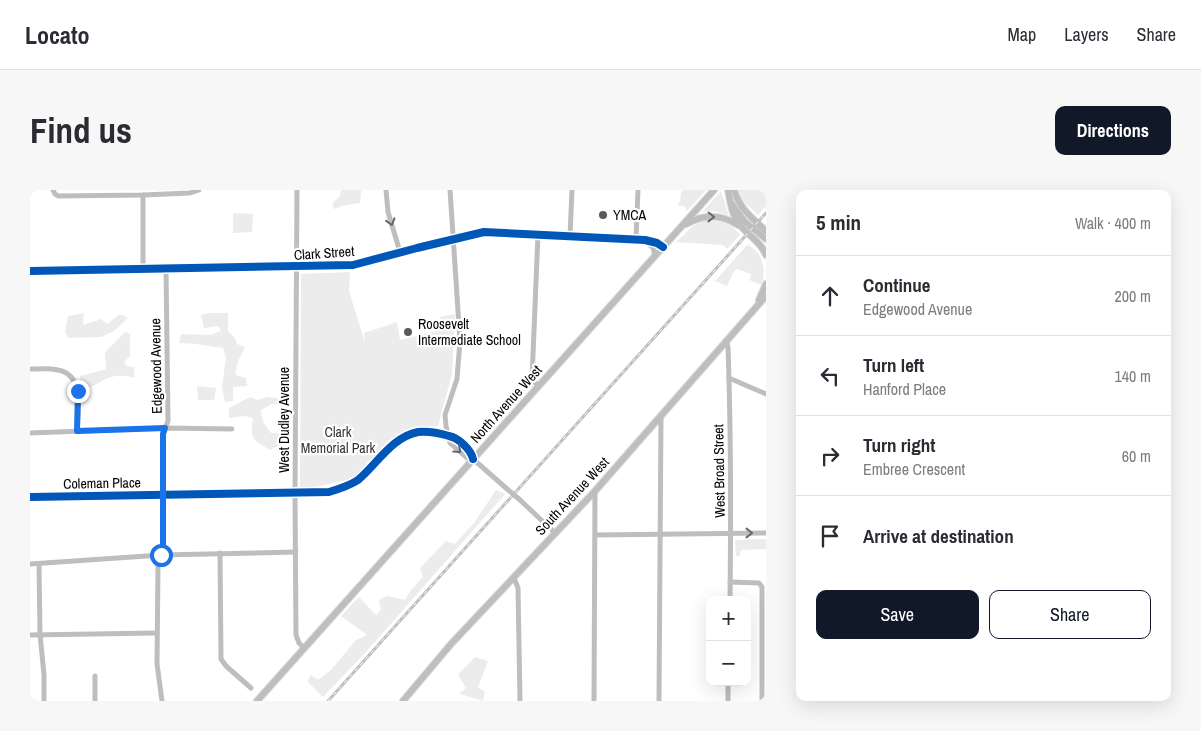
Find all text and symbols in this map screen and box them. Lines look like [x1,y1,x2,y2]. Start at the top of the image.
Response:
text: Locato [25,19,90,51]
text: Map [1008,22,1036,47]
text: Layers [1064,22,1109,47]
text: Share [1137,22,1176,47]
button: Directions [1055,106,1171,155]
text: Find us [30,107,132,154]
place label: YMCA [613,206,647,224]
text: 5 min [816,208,861,237]
marker: YMCA [597,209,609,221]
one-way arrow [707,212,715,222]
text: Walk · 400 m [1075,212,1151,234]
one-way arrow [386,217,396,225]
street label: Clark Street [293,242,355,264]
text: Continue [863,272,931,298]
icon: ahead [816,282,844,310]
text: 200 m [1115,285,1151,307]
text: Edgewood Avenue [863,298,972,320]
place label: Roosevelt Intermediate School [418,315,521,349]
street label: Edgewood Avenue [146,318,166,414]
marker: Roosevelt Intermediate School [402,326,414,338]
text: Turn left [863,352,924,378]
street label: North Avenue West [466,361,546,447]
icon: left [816,362,844,390]
text: 140 m [1115,365,1151,387]
street label: West Dudley Avenue [275,367,293,473]
text: Hanford Place [863,378,946,400]
route end [67,380,90,403]
park label: Clark Memorial Park [301,423,376,457]
street label: West Broad Street [709,424,729,518]
text: Turn right [863,432,935,458]
icon: right [816,442,844,470]
one-way arrow [452,444,461,453]
text: 60 m [1122,445,1151,467]
street label: South Avenue West [531,453,613,539]
text: Embree Crescent [863,458,965,480]
street label: Coleman Place [63,473,141,493]
icon: arrive [816,522,844,550]
text: Arrive at destination [863,523,1014,549]
one-way arrow [745,528,753,538]
route start [150,544,173,567]
button: Save [816,590,979,639]
button: Share [989,590,1151,639]
map controls [706,596,751,686]
button: + [706,596,751,641]
button: − [706,641,751,686]

